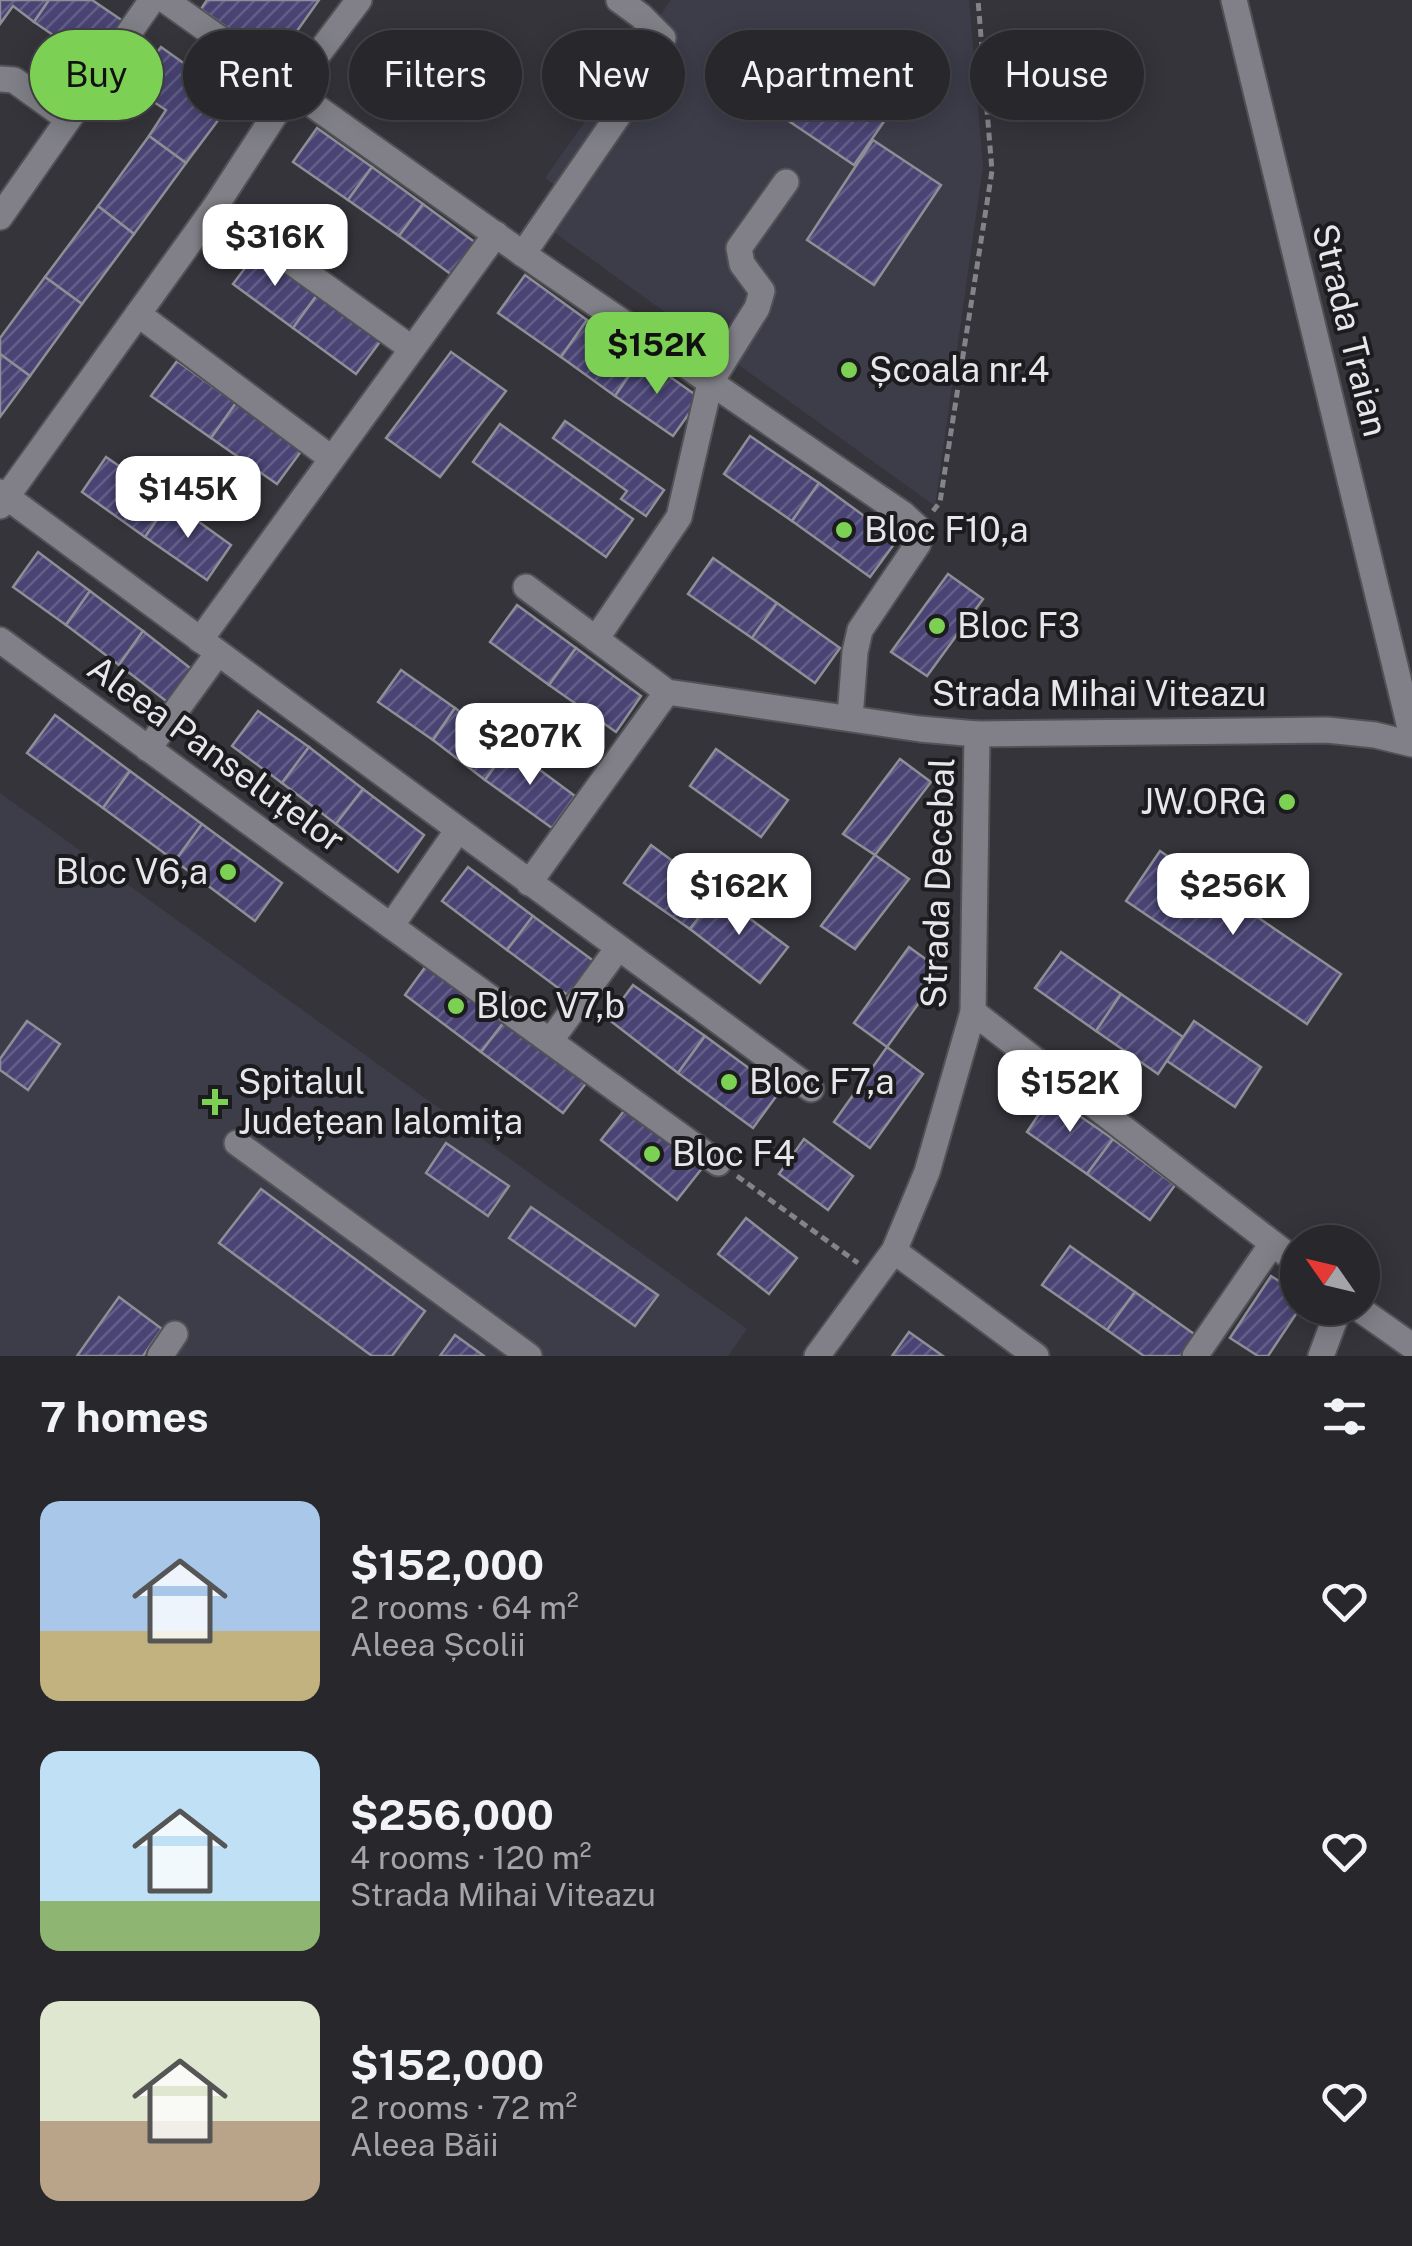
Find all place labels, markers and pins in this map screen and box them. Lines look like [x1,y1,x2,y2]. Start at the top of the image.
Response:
pin: $316K [205,204,345,289]
pin: $152K [587,312,727,397]
place label: Școala nr.4 [869,349,1050,390]
marker: Școala nr.4 [838,359,860,381]
pin: $145K [118,456,258,541]
place label: Bloc F10,a [864,509,1029,550]
marker: Bloc F10,a [833,519,855,541]
place label: Bloc F3 [957,605,1080,646]
marker: Bloc F3 [926,615,948,637]
pin: $207K [460,703,600,788]
place label: JW.ORG [1140,781,1267,822]
marker: JW.ORG [1276,791,1298,813]
place label: Bloc V6,a [55,851,208,892]
pin: $162K [669,853,809,938]
pin: $256K [1163,853,1303,938]
marker: Bloc V6,a [217,861,239,883]
place label: Bloc V7,b [476,985,625,1026]
marker: Bloc V7,b [445,995,467,1017]
pin: $152K [1000,1050,1140,1135]
place label: Spitalul Județean Ialomița [238,1061,523,1142]
place label: Bloc F7,a [749,1061,895,1102]
marker: Bloc F7,a [718,1071,740,1093]
marker: Spitalul Județean Ialomița [202,1089,228,1115]
place label: Bloc F4 [672,1133,795,1174]
marker: Bloc F4 [641,1143,663,1165]

